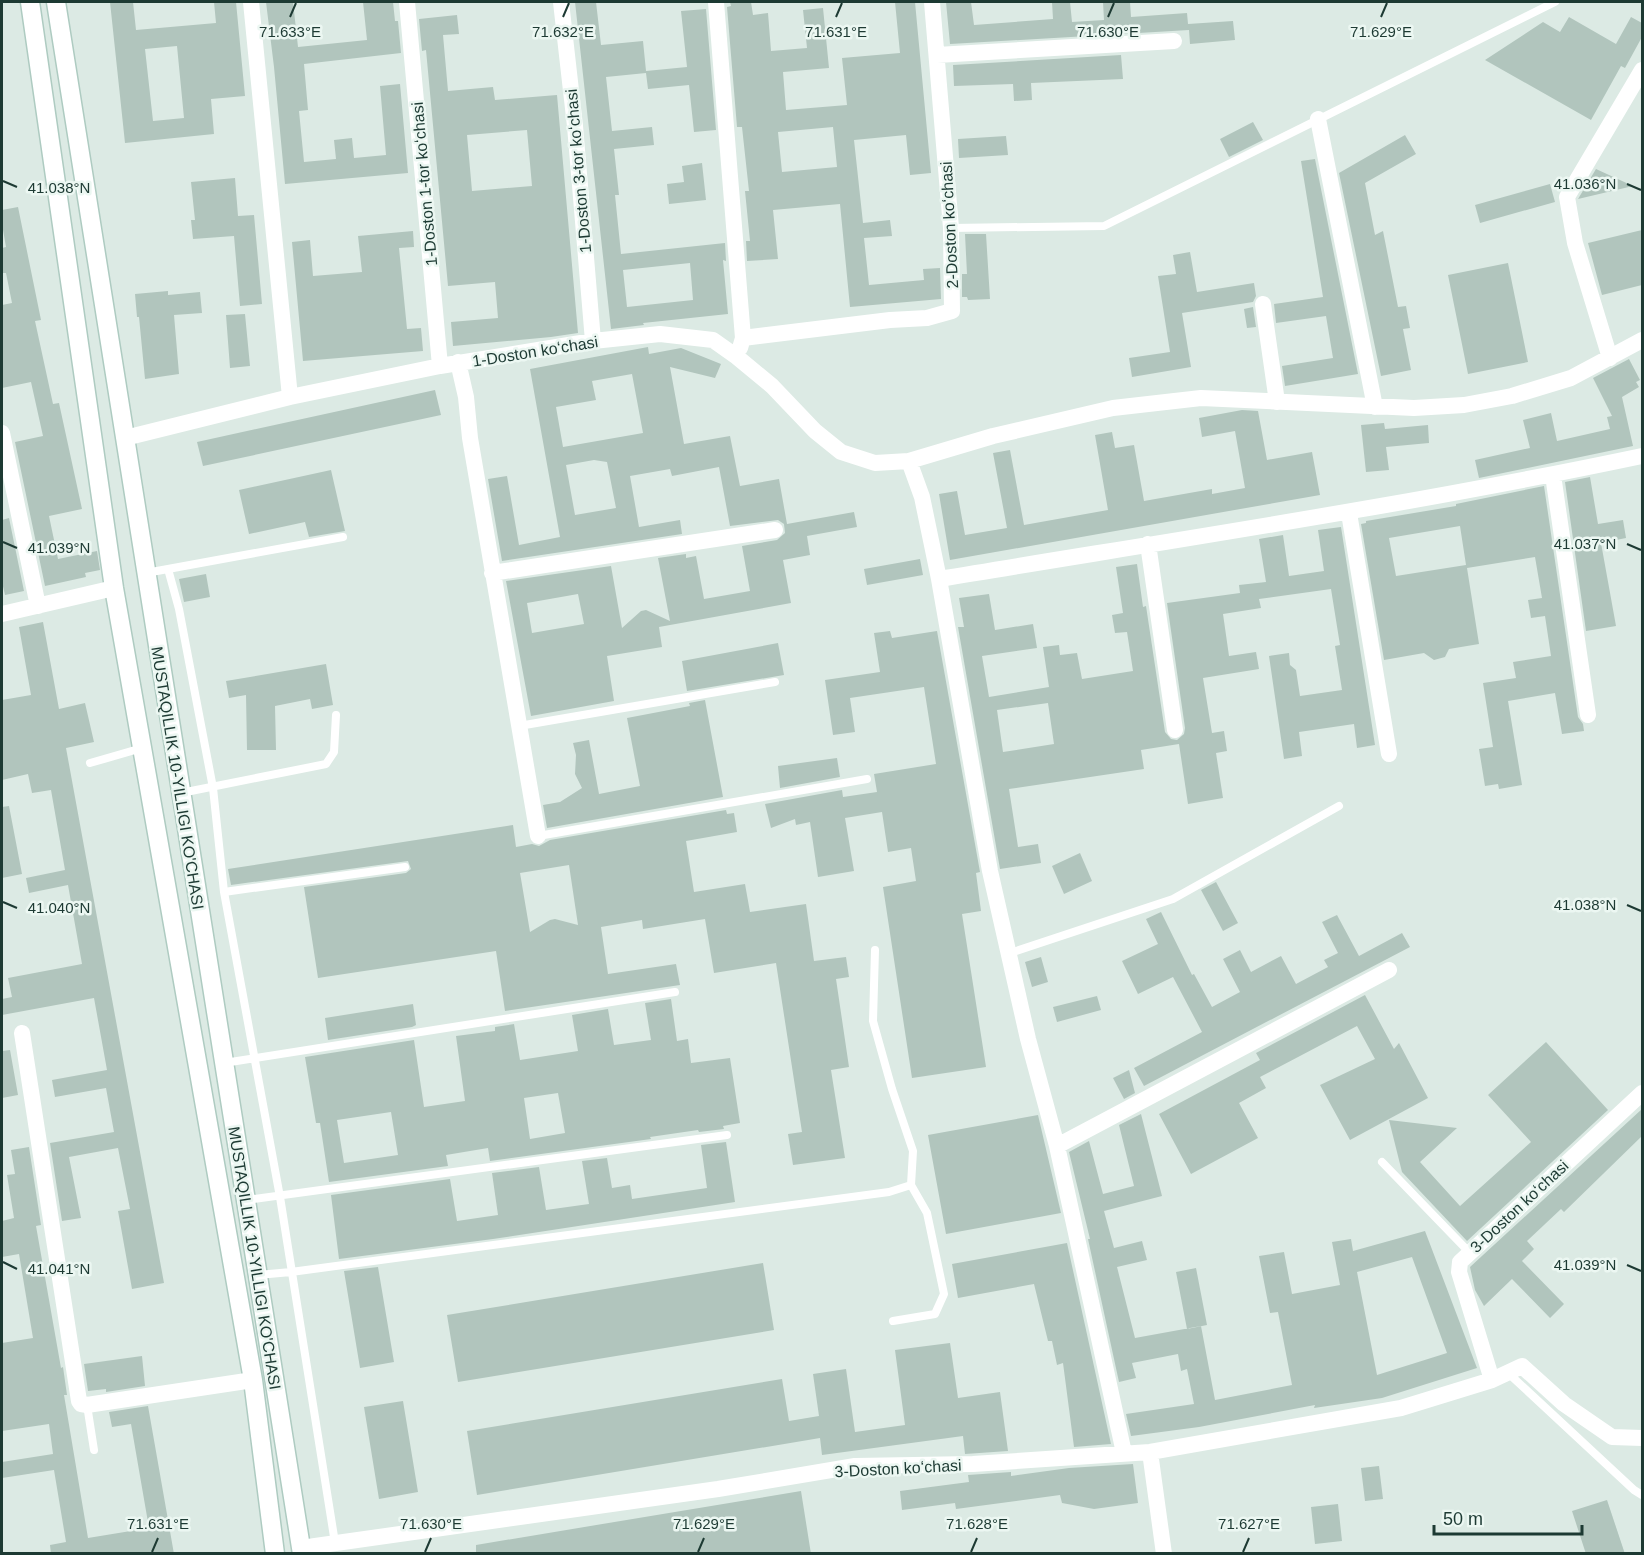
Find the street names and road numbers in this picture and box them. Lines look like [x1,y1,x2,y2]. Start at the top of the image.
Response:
street label: 1-Doston 3-tor koʻchasi [563,88,594,254]
street label: 1-Doston 1-tor koʻchasi [409,101,440,267]
street label: 2-Doston koʻchasi [938,161,961,289]
street label: 1-Doston koʻchasi [471,333,599,370]
street label: MUSTAQILLIK 10-YILLIGI KO'CHASI [148,645,207,911]
street label: MUSTAQILLIK 10-YILLIGI KO'CHASI [225,1125,284,1391]
street label: 3-Doston koʻchasi [1467,1157,1572,1256]
street label: 3-Doston koʻchasi [834,1457,962,1480]

